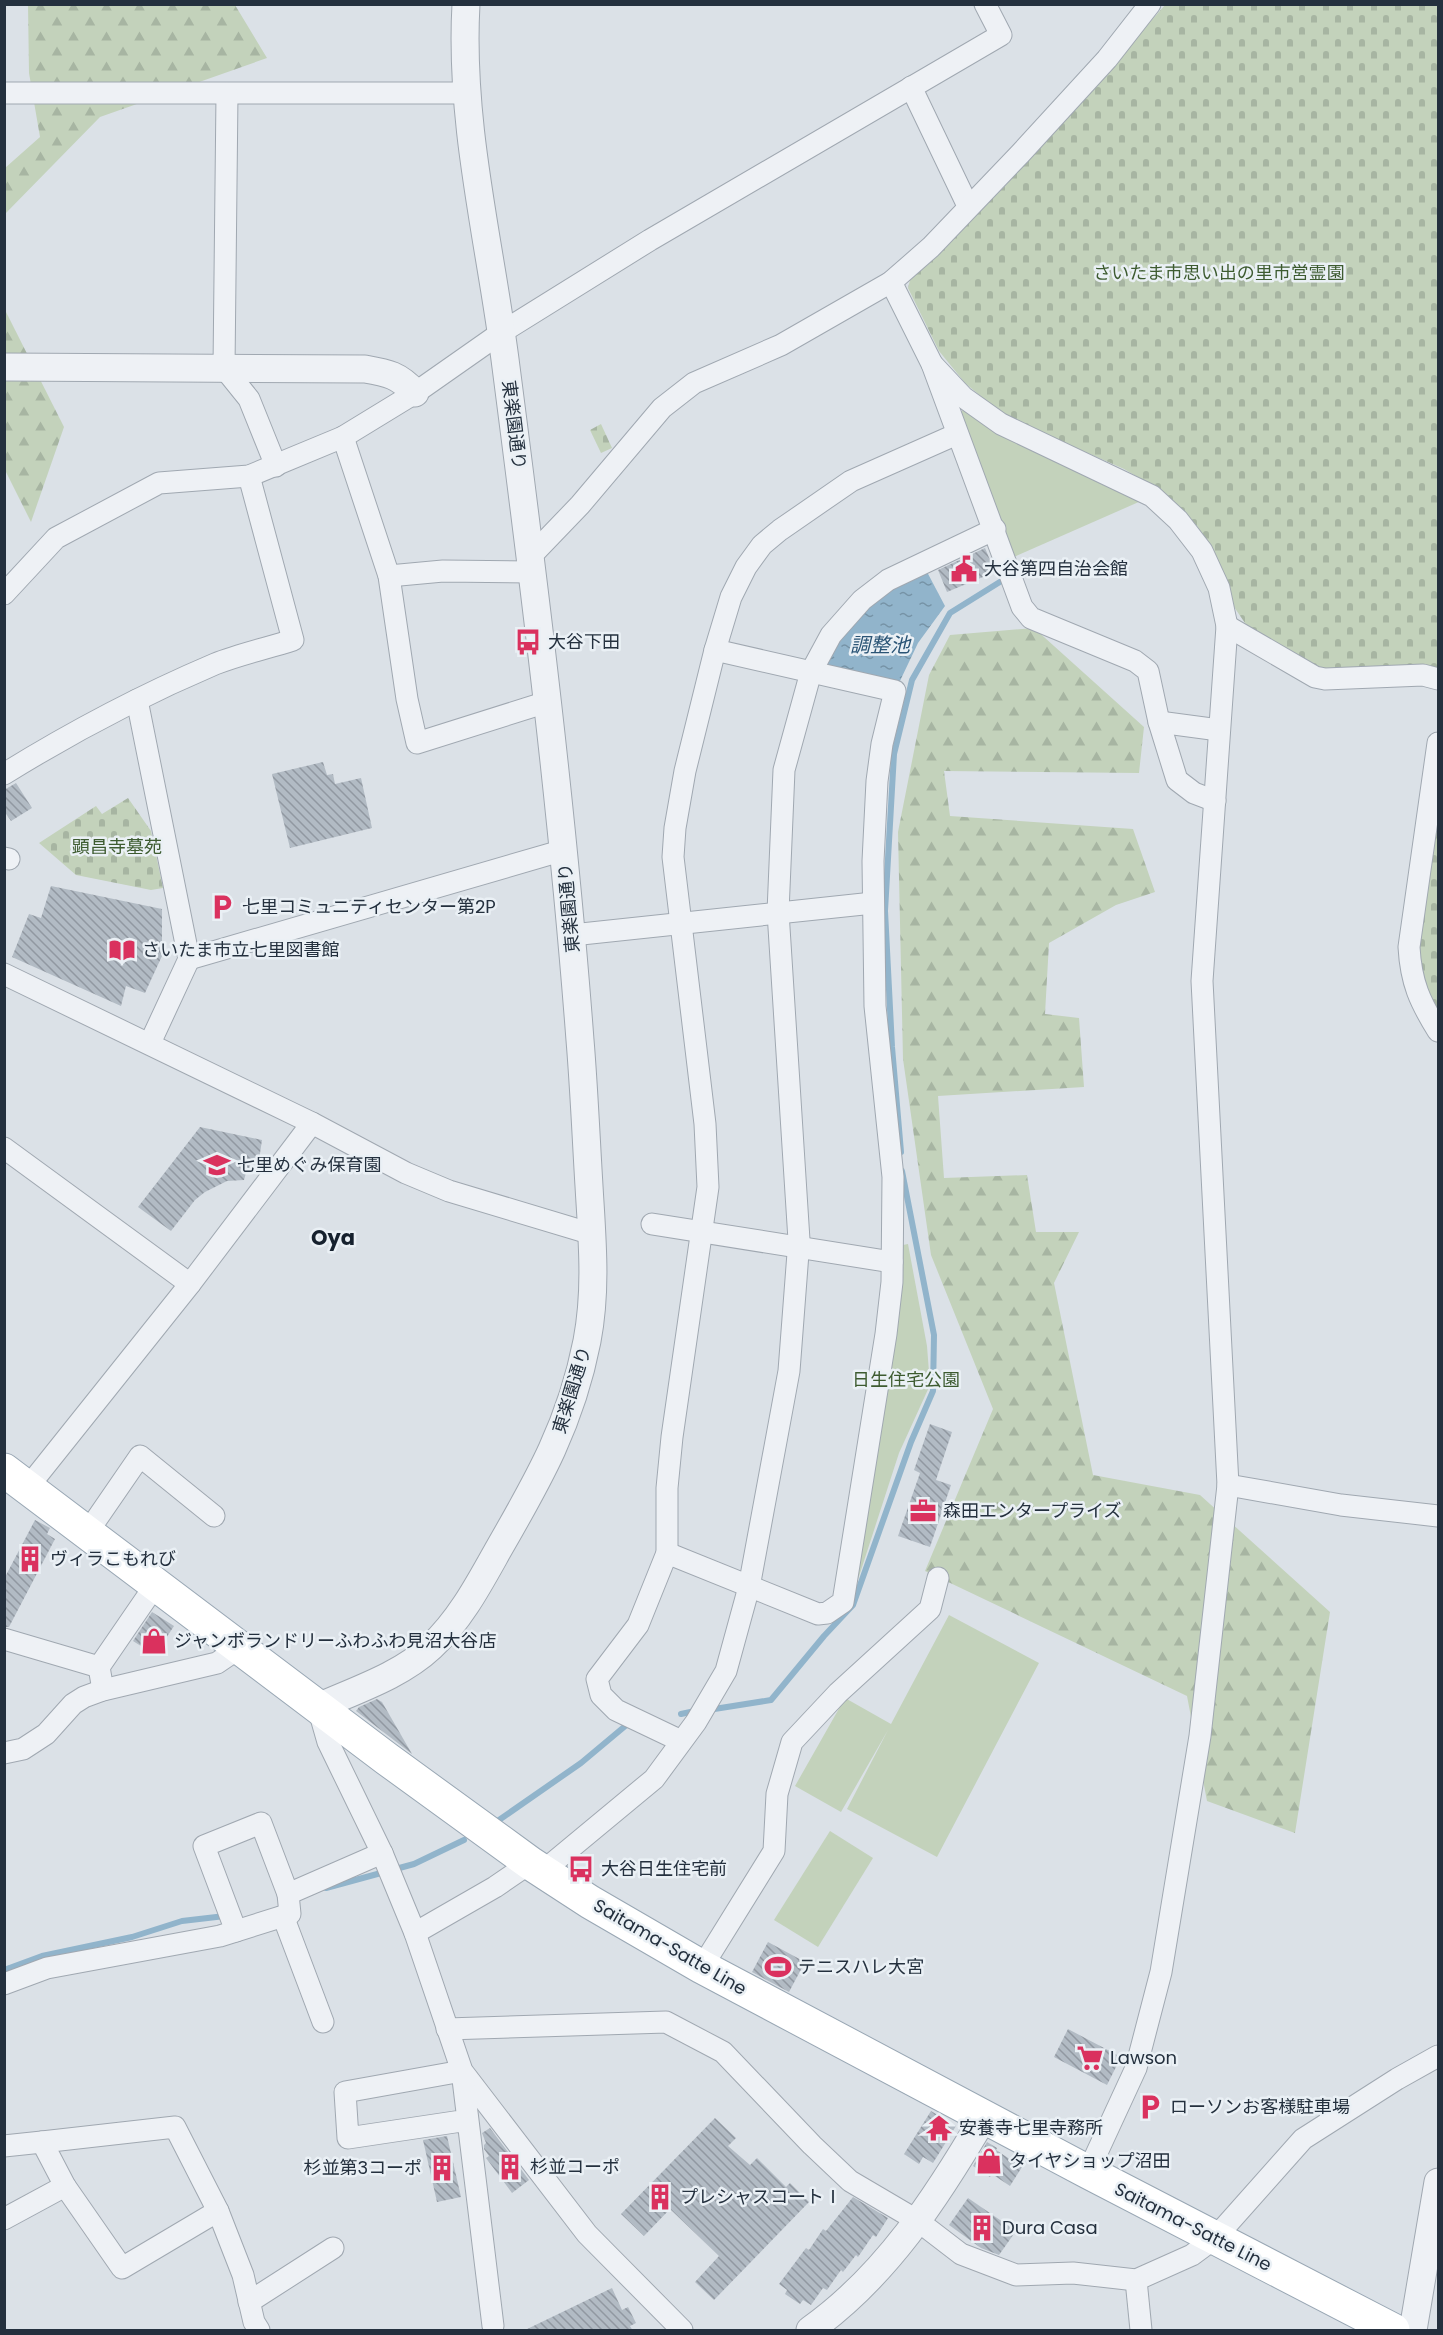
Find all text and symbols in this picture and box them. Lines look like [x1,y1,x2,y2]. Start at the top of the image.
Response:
park label: さいたま市思い出の里市営霊園 [1093,260,1345,285]
street label: 東楽園通り [497,379,532,471]
public building icon: 大谷第四自治会館 [949,554,979,584]
place label: 大谷第四自治会館 [984,556,1128,581]
bus stop icon: 大谷下田 [513,627,543,657]
place label: 大谷下田 [548,629,620,654]
water label: 調整池 [850,631,912,659]
park label: 顕昌寺墓苑 [72,834,162,859]
street label: 東楽園通り [552,862,585,954]
parking icon: 七里コミュニティセンター第2P [207,892,237,922]
place label: 七里コミュニティセンター第2P [242,894,496,919]
library icon: さいたま市立七里図書館 [107,935,137,965]
place label: さいたま市立七里図書館 [142,937,339,962]
school or university icon: 七里めぐみ保育園 [202,1150,232,1180]
place label: 七里めぐみ保育園 [237,1152,382,1177]
district label: Oya [311,1223,355,1252]
street label: 東楽園通り [546,1343,597,1437]
park label: 日生住宅公園 [852,1367,960,1392]
office icon: 森田エンタープライズ [908,1496,938,1526]
place label: 森田エンタープライズ [943,1498,1121,1523]
building icon: ヴィラこもれび [15,1544,45,1574]
place label: ヴィラこもれび [50,1546,176,1571]
shop icon: ジャンボランドリーふわふわ見沼大谷店 [139,1626,169,1656]
place label: ジャンボランドリーふわふわ見沼大谷店 [174,1628,496,1653]
bus stop icon: 大谷日生住宅前 [566,1854,596,1884]
place label: 大谷日生住宅前 [601,1856,727,1881]
street label: Saitama-Satte Line [589,1892,751,2001]
sports icon: テニスハレ大宮 [763,1952,793,1982]
place label: テニスハレ大宮 [798,1954,924,1979]
supermarket icon: Lawson [1075,2043,1105,2073]
place label: Lawson [1110,2045,1177,2070]
parking icon: ローソンお客様駐車場 [1135,2092,1165,2122]
place label: ローソンお客様駐車場 [1170,2094,1350,2119]
temple icon: 安養寺七里寺務所 [924,2113,954,2143]
place label: 安養寺七里寺務所 [959,2115,1103,2140]
shop icon: タイヤショップ沼田 [974,2146,1004,2176]
place label: タイヤショップ沼田 [1009,2148,1170,2173]
building icon: 杉並コーポ [495,2152,525,2182]
building icon: 杉並第3コーポ [427,2153,457,2183]
place label: 杉並コーポ [530,2154,620,2179]
place label: 杉並第3コーポ [303,2155,422,2180]
street label: Saitama-Satte Line [1110,2176,1276,2277]
building icon: プレシャスコートⅠ [645,2182,675,2212]
place label: プレシャスコートⅠ [680,2184,842,2209]
building icon: Dura Casa [967,2213,997,2243]
place label: Dura Casa [1002,2215,1098,2240]

